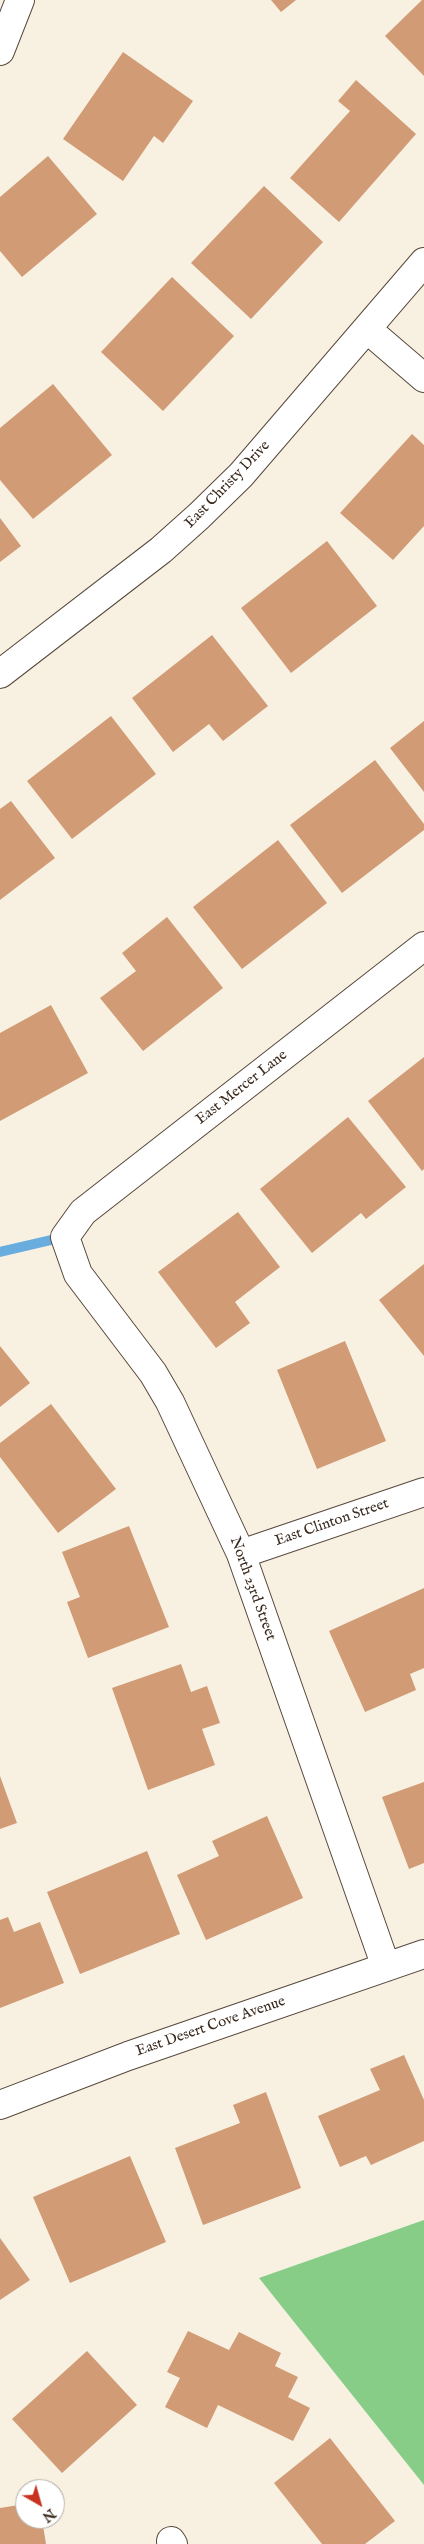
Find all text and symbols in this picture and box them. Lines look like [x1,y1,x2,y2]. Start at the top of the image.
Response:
street label: East Christy Drive [182,437,274,533]
street label: East Mercer Lane [193,1047,291,1129]
street label: East Clinton Street [273,1495,391,1551]
street label: North 23rd Street [225,1535,279,1643]
street label: East Desert Cove Avenue [134,1993,288,2061]
north arrow [15,2479,65,2529]
text: N [38,2504,59,2526]

